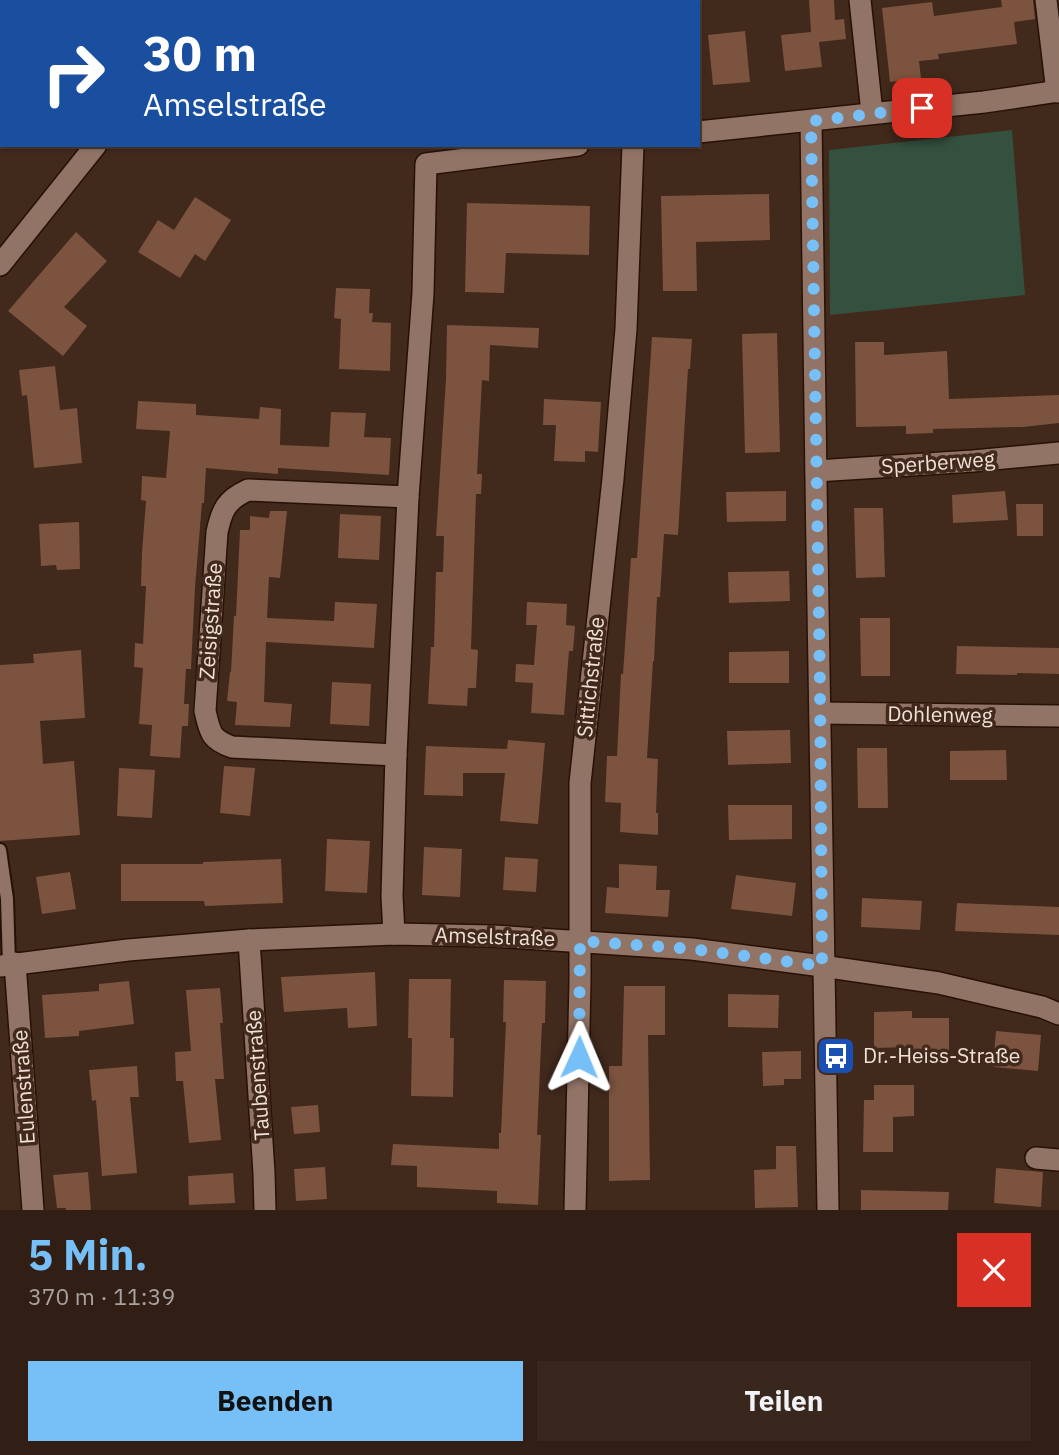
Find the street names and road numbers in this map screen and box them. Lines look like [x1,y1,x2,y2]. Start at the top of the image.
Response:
street label: Sperberweg [880,444,996,480]
street label: Zeisigstraße [192,562,228,680]
street label: Sittichstraße [570,615,610,739]
street label: Dohlenweg [887,699,993,729]
street label: Amselstraße [434,920,556,952]
street label: Taubenstraße [238,1009,276,1141]
street label: Eulenstraße [5,1029,41,1145]

